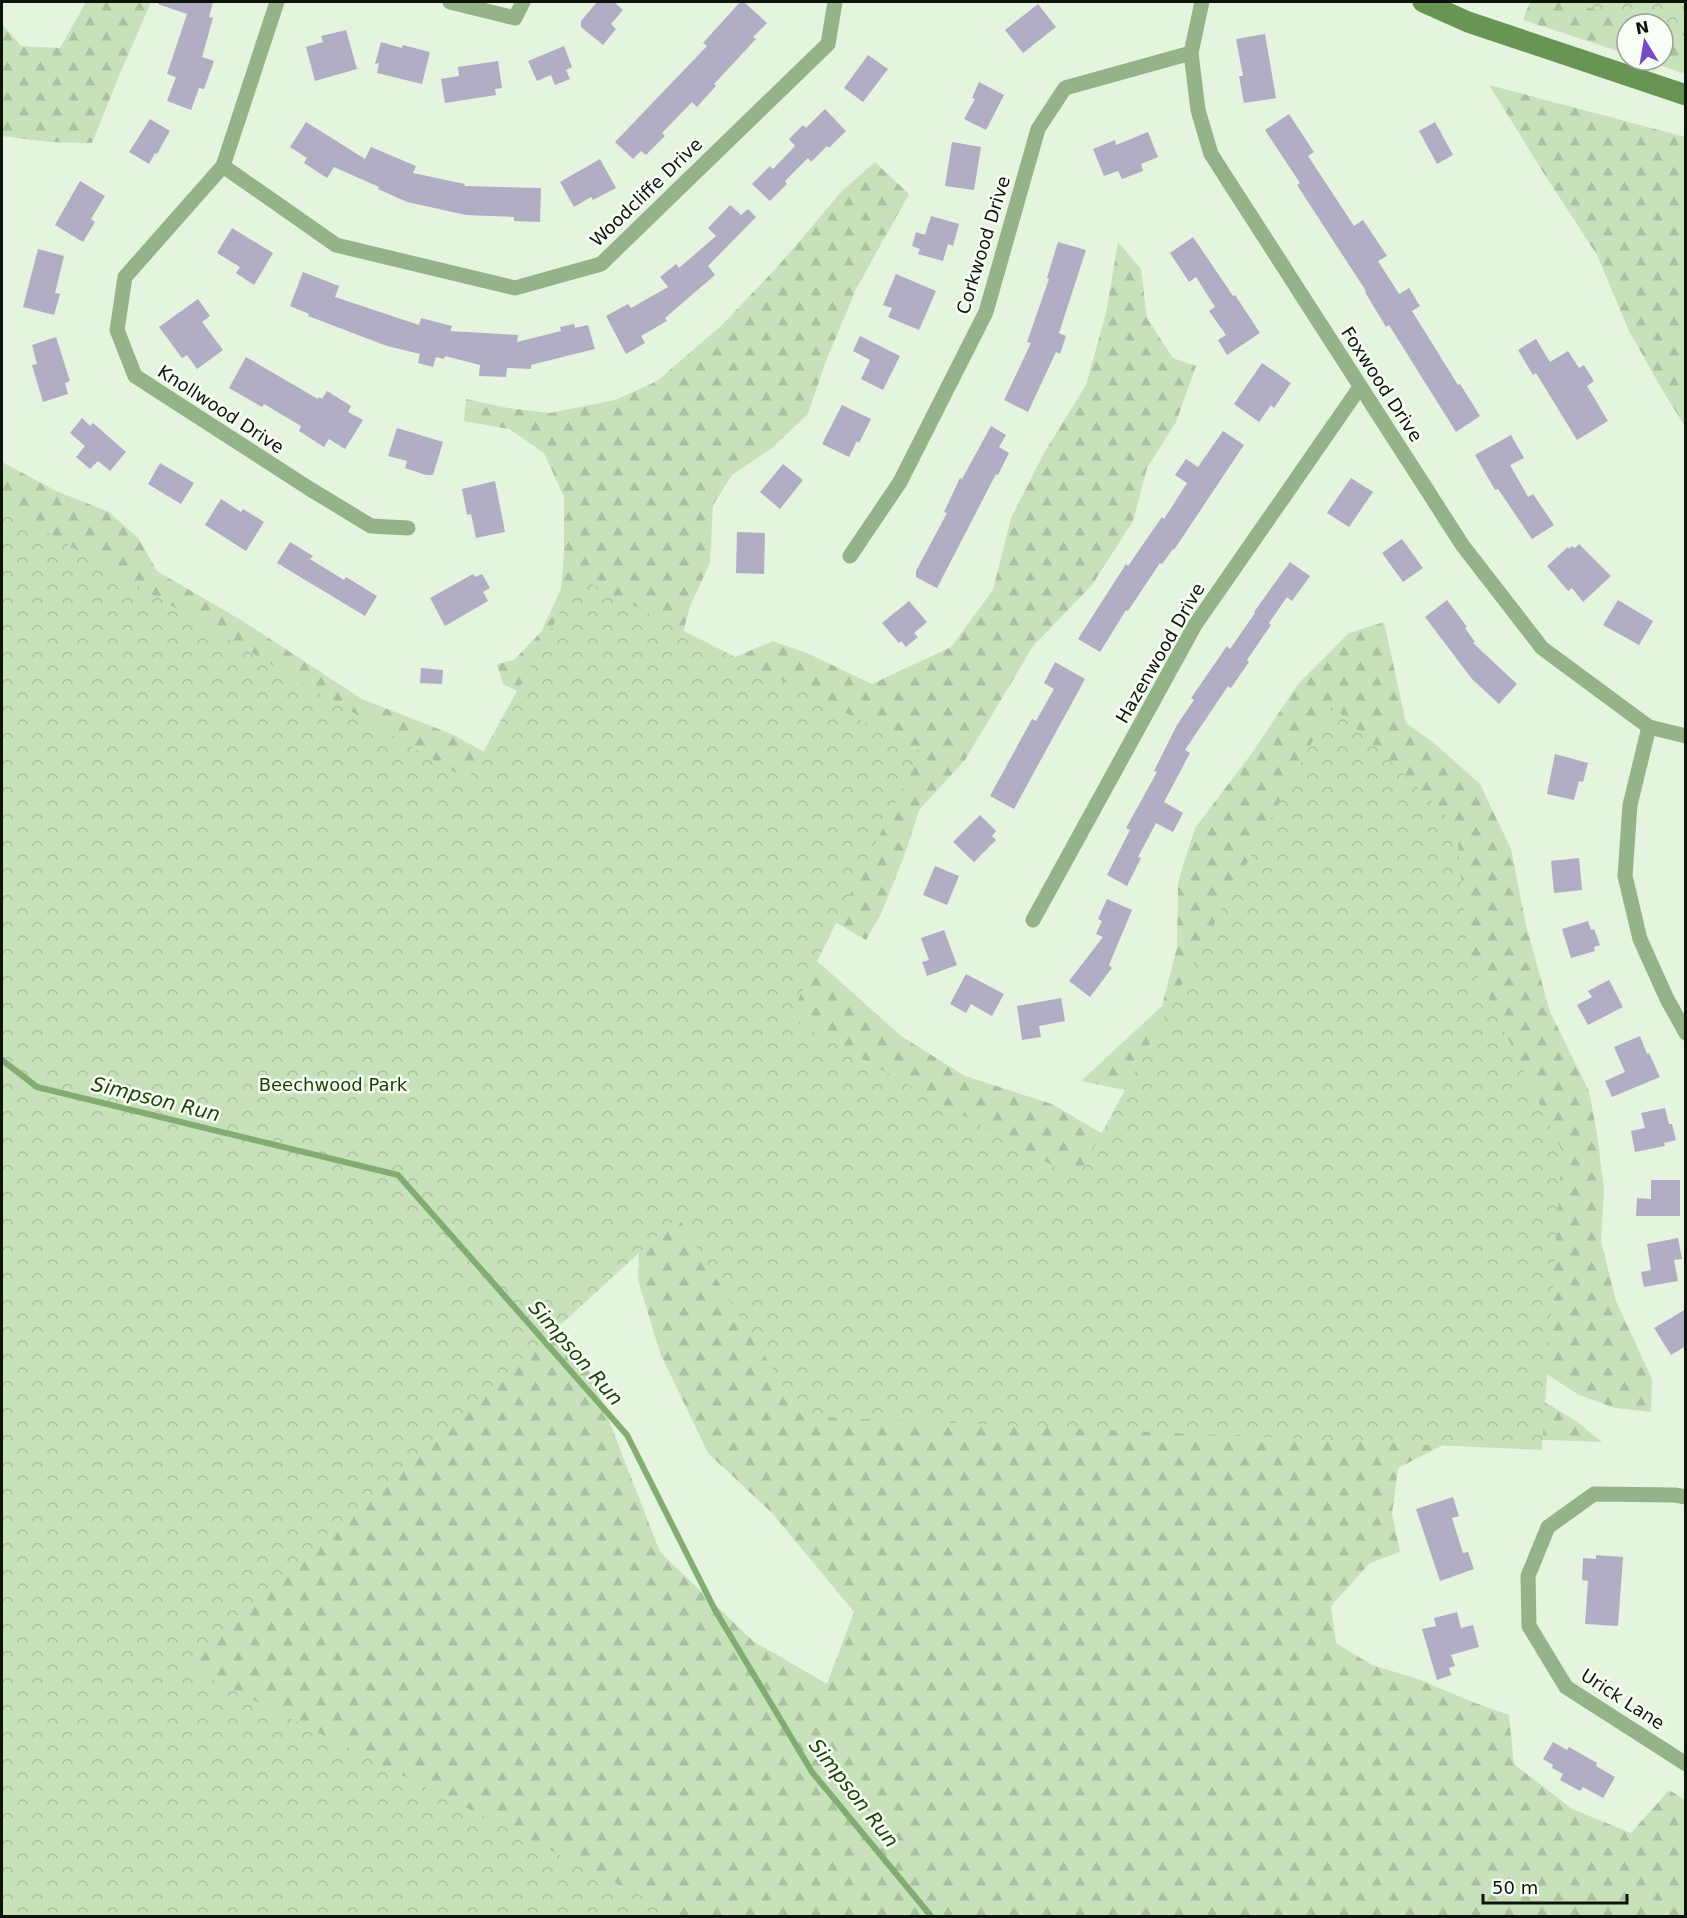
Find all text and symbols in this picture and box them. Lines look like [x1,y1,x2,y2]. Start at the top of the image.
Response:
north arrow [1615,12,1675,72]
text: N [1634,17,1651,38]
street label: Woodcliffe Drive [586,133,706,251]
street label: Corkwood Drive [952,173,1014,317]
street label: Foxwood Drive [1337,323,1427,445]
street label: Knollwood Drive [154,360,288,458]
street label: Hazenwood Drive [1111,579,1209,727]
water label: Simpson Run [89,1071,223,1127]
park label: Beechwood Park [259,1074,408,1095]
water label: Simpson Run [524,1296,628,1410]
street label: Urick Lane [1577,1664,1669,1734]
water label: Simpson Run [804,1734,904,1852]
scale bar [1483,1867,1627,1905]
text: 50 m [1492,1877,1538,1898]

